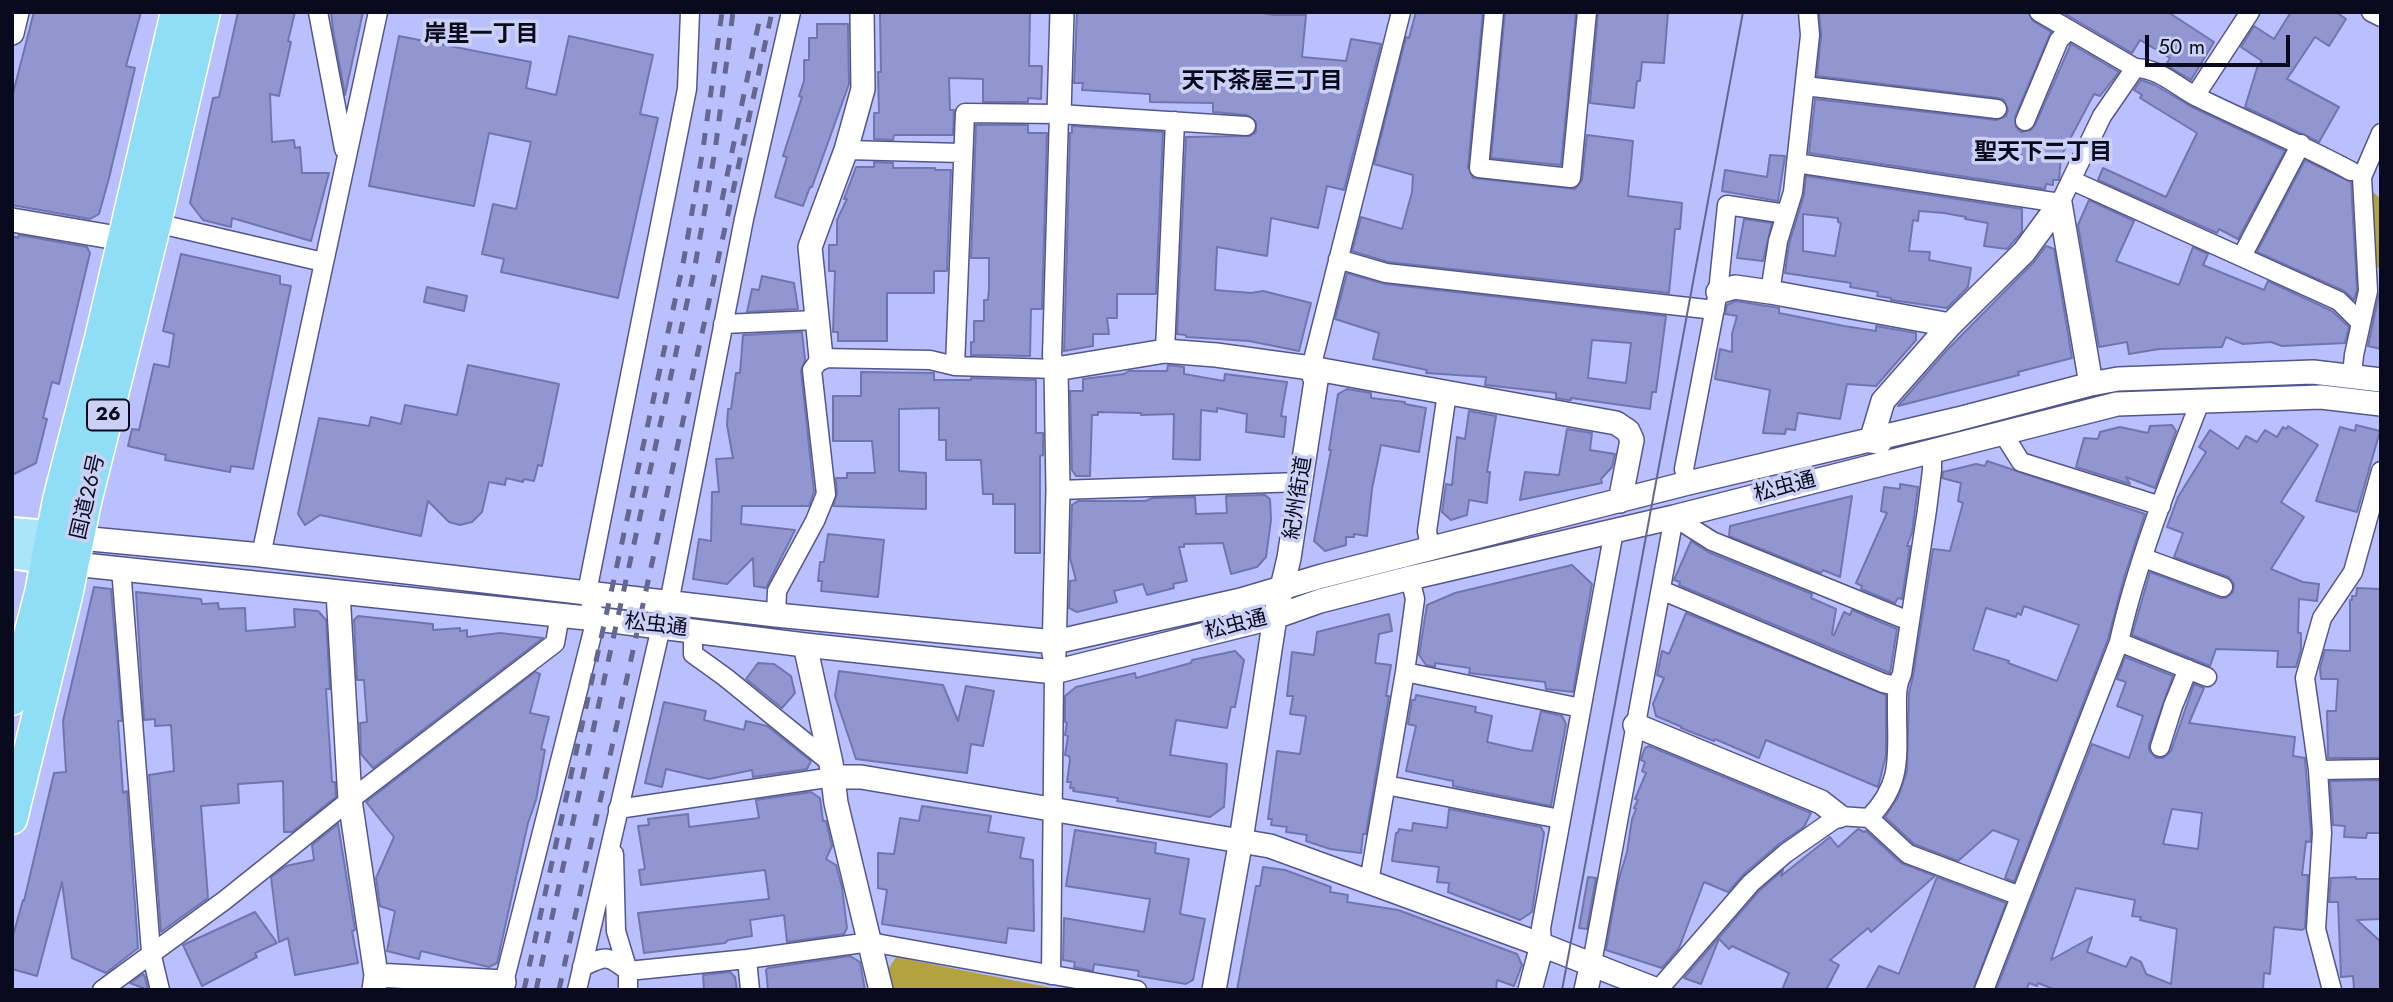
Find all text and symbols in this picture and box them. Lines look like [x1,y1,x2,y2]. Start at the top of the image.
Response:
district label: 岸里一丁目 [424,21,538,49]
scale bar [2148,21,2293,65]
text: 50 m [2158,32,2205,62]
district label: 天下茶屋三丁目 [1182,68,1342,96]
district label: 聖天下二丁目 [1974,139,2112,167]
road number: 26 [87,400,129,430]
street label: 国道26号 [67,452,111,542]
street label: 紀州街道 [1280,455,1318,541]
street label: 松虫通 [1751,468,1819,508]
street label: 松虫通 [1202,606,1270,646]
street label: 松虫通 [623,610,689,642]

